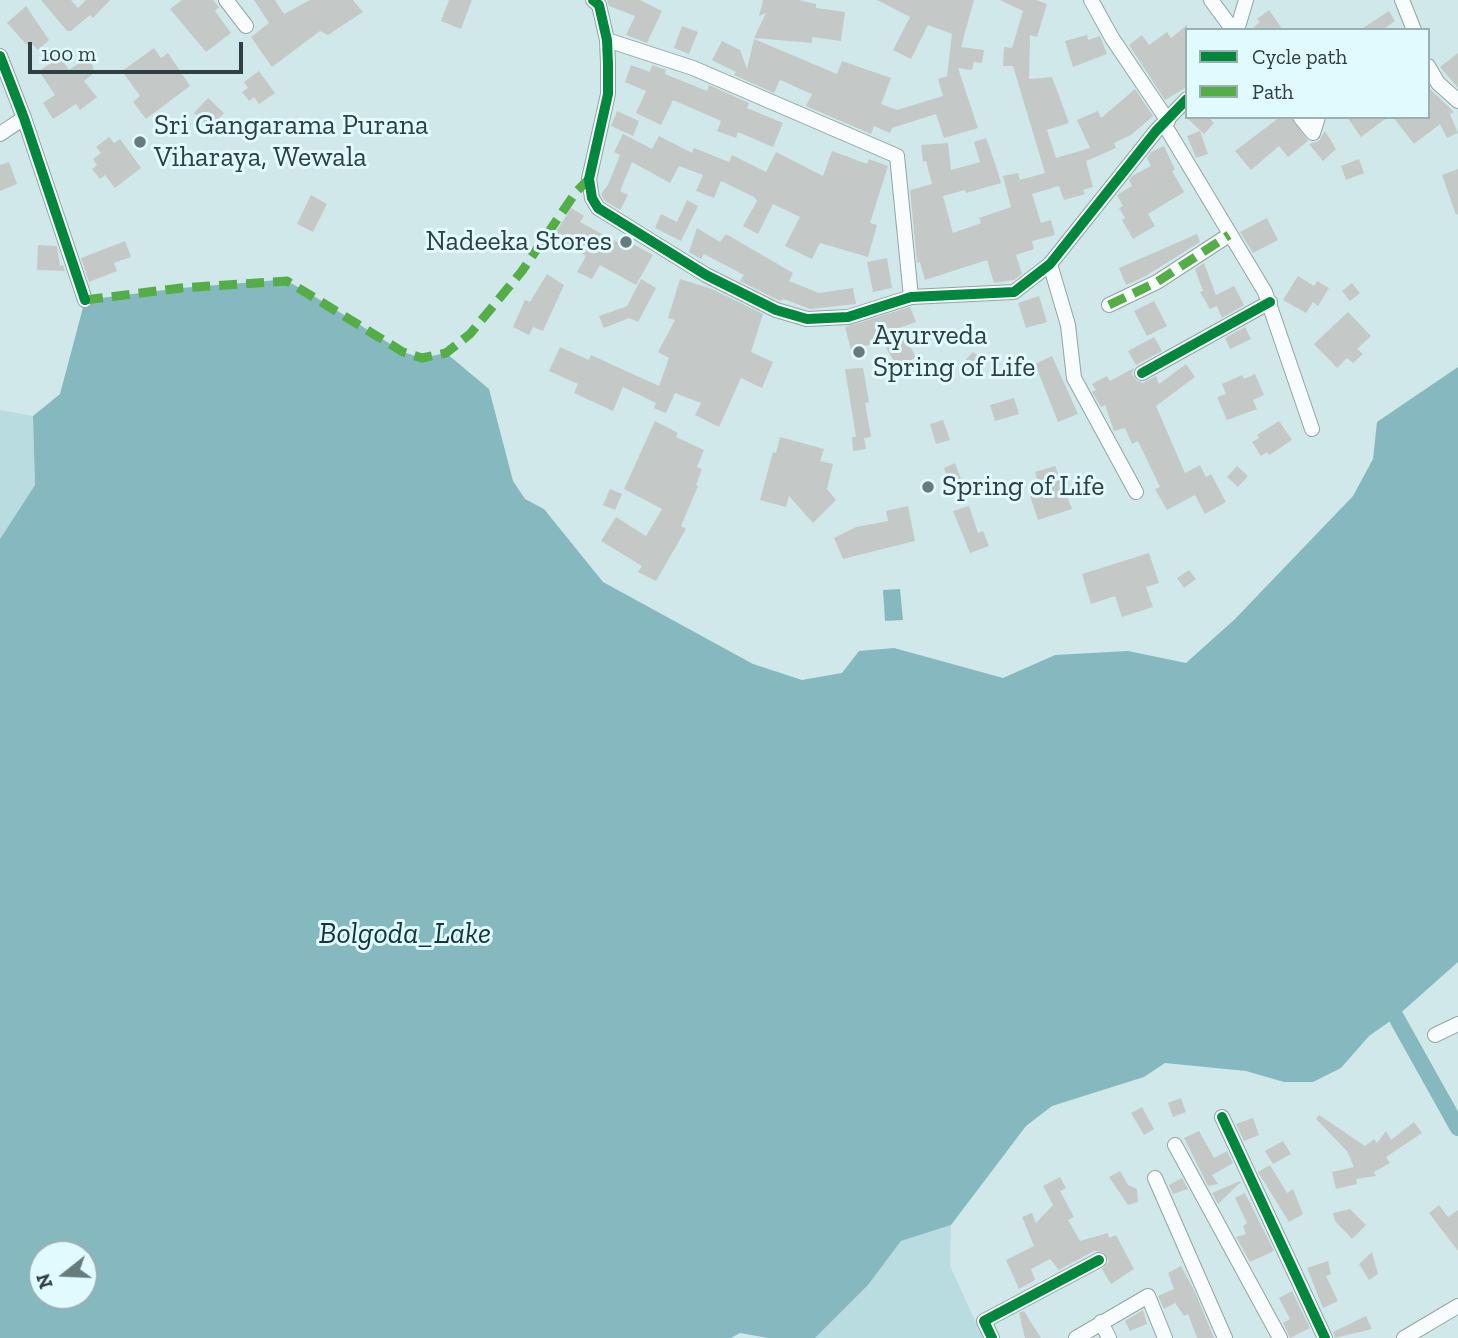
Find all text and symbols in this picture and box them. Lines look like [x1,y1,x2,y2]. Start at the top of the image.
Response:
scale bar [32,28,247,72]
legend [1185,28,1430,119]
text: 100 m [41,41,96,66]
text: Cycle path [1252,44,1347,69]
text: Path [1252,79,1294,104]
place label: Sri Gangarama Purana Viharaya, Wewala [154,109,429,175]
marker: Sri Gangarama Purana Viharaya, Wewala [132,134,148,150]
place label: Nadeeka Stores [425,225,612,259]
marker: Nadeeka Stores [618,234,634,250]
place label: Ayurveda Spring of Life [873,319,1035,385]
marker: Ayurveda Spring of Life [851,344,867,360]
place label: Spring of Life [942,470,1104,504]
marker: Spring of Life [920,479,936,495]
water label: Bolgoda_Lake [319,916,491,952]
north arrow [28,1240,98,1310]
text: N [31,1271,58,1291]

